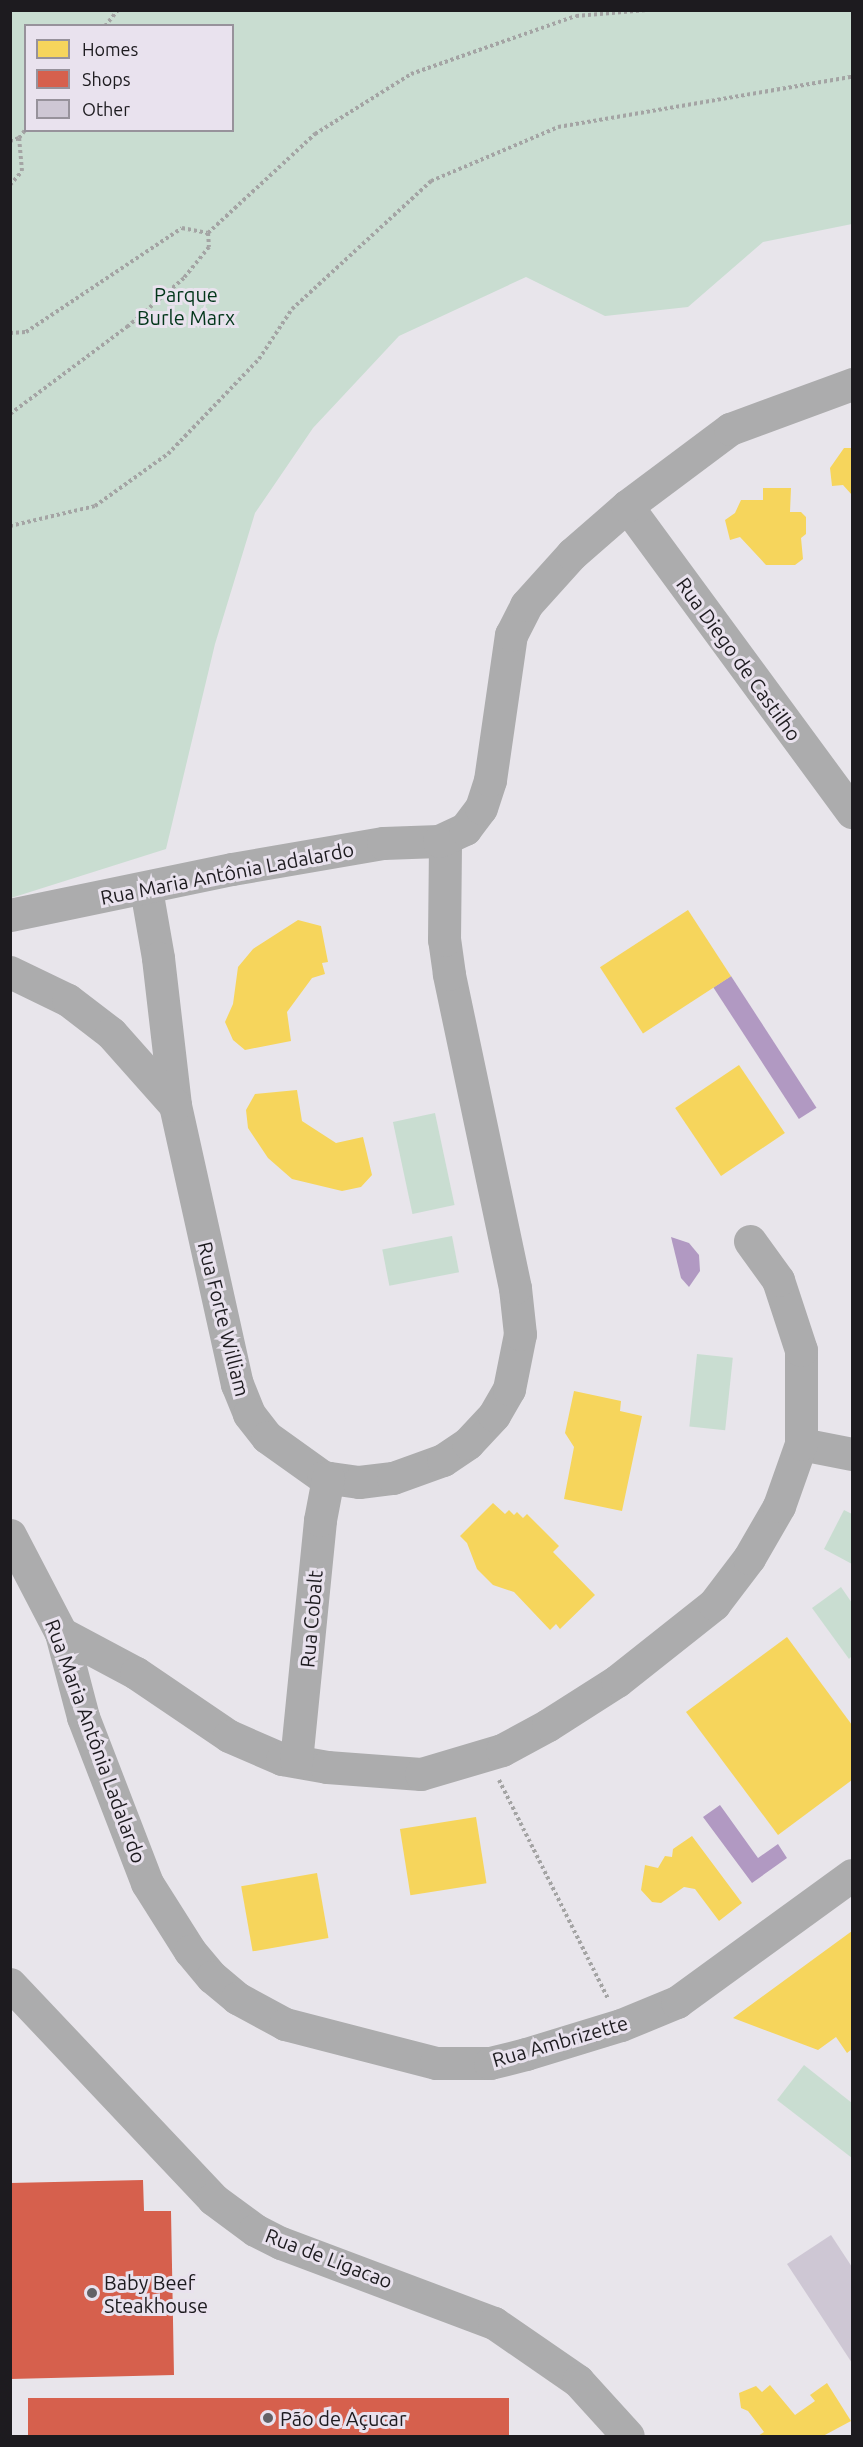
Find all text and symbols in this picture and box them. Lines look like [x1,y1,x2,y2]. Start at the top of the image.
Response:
legend [24,24,234,132]
text: Homes [82,39,138,59]
text: Shops [82,69,131,89]
text: Other [82,99,130,119]
park label: Parque Burle Marx [137,283,235,330]
street label: Rua Diego de Castilho [672,573,806,745]
street label: Rua Maria Antônia Ladalardo [98,837,356,909]
street label: Rua Forte William [193,1239,255,1399]
street label: Rua Cobalt [295,1569,327,1669]
street label: Rua Maria Antônia Ladalardo [41,1616,151,1866]
street label: Rua Ambrizette [489,2010,631,2072]
street label: Rua de Ligacao [262,2223,396,2293]
place label: Baby Beef Steakhouse [104,2270,208,2317]
marker: Baby Beef Steakhouse [85,2286,99,2300]
place label: Pão de Açucar [280,2406,406,2430]
marker: Pão de Açucar [261,2411,275,2425]

